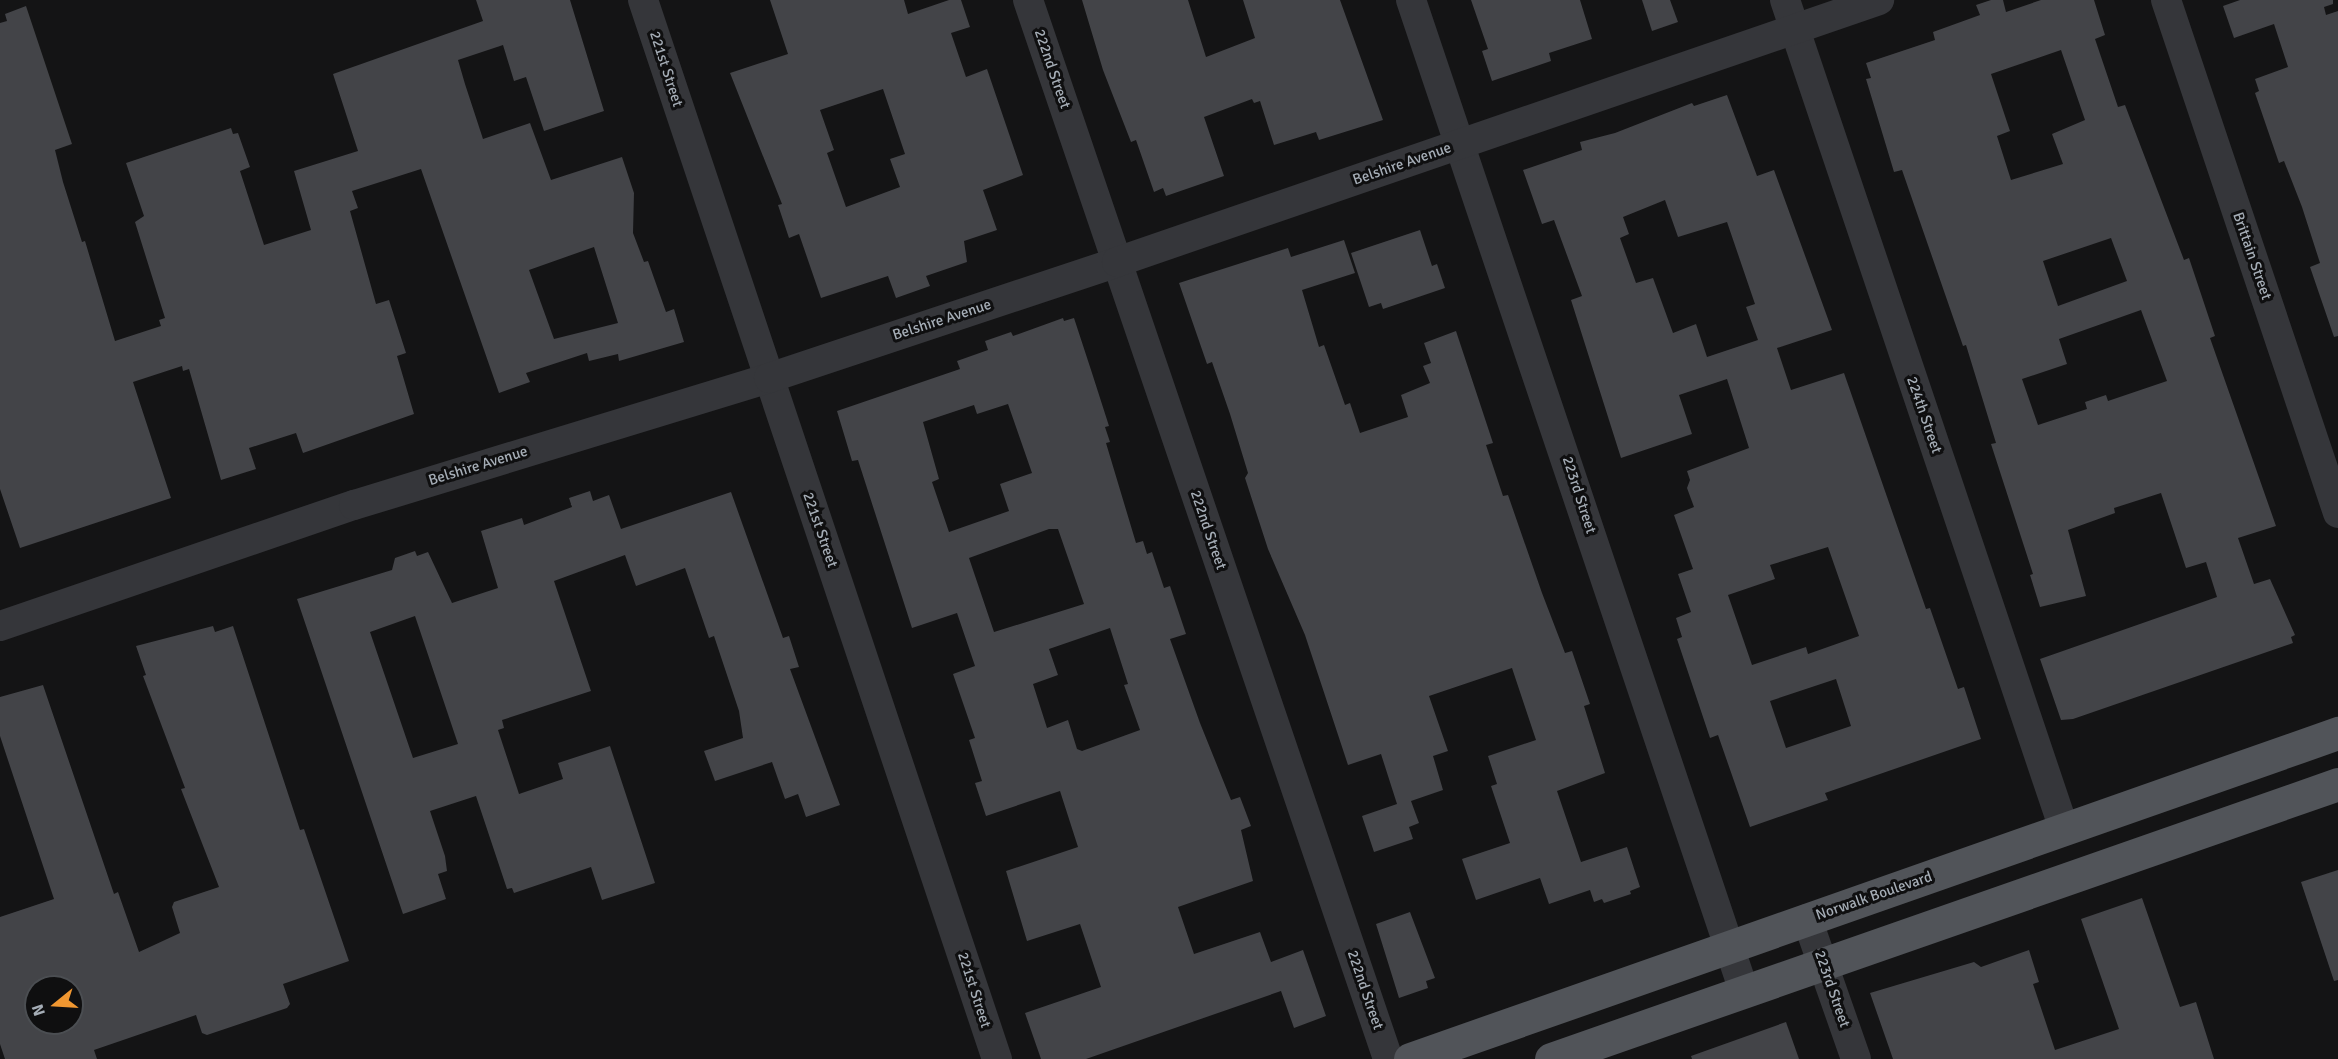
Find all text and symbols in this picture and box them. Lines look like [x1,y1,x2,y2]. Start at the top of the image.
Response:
street label: 222nd Street [1030,27,1074,111]
street label: 221st Street [645,29,687,109]
street label: Belshire Avenue [1350,139,1454,189]
street label: Brittain Street [2229,210,2275,302]
street label: Belshire Avenue [890,296,994,344]
street label: 224th Street [1902,374,1946,456]
street label: Belshire Avenue [426,442,530,490]
street label: 223rd Street [1558,454,1600,536]
street label: 222nd Street [1186,488,1230,572]
street label: 221st Street [799,490,841,570]
street label: Norwalk Boulevard [1814,868,1934,924]
street label: 222nd Street [1343,948,1387,1032]
street label: 223rd Street [1810,948,1854,1030]
street label: 221st Street [953,950,995,1030]
north arrow [24,975,84,1035]
text: N [28,1002,50,1018]

